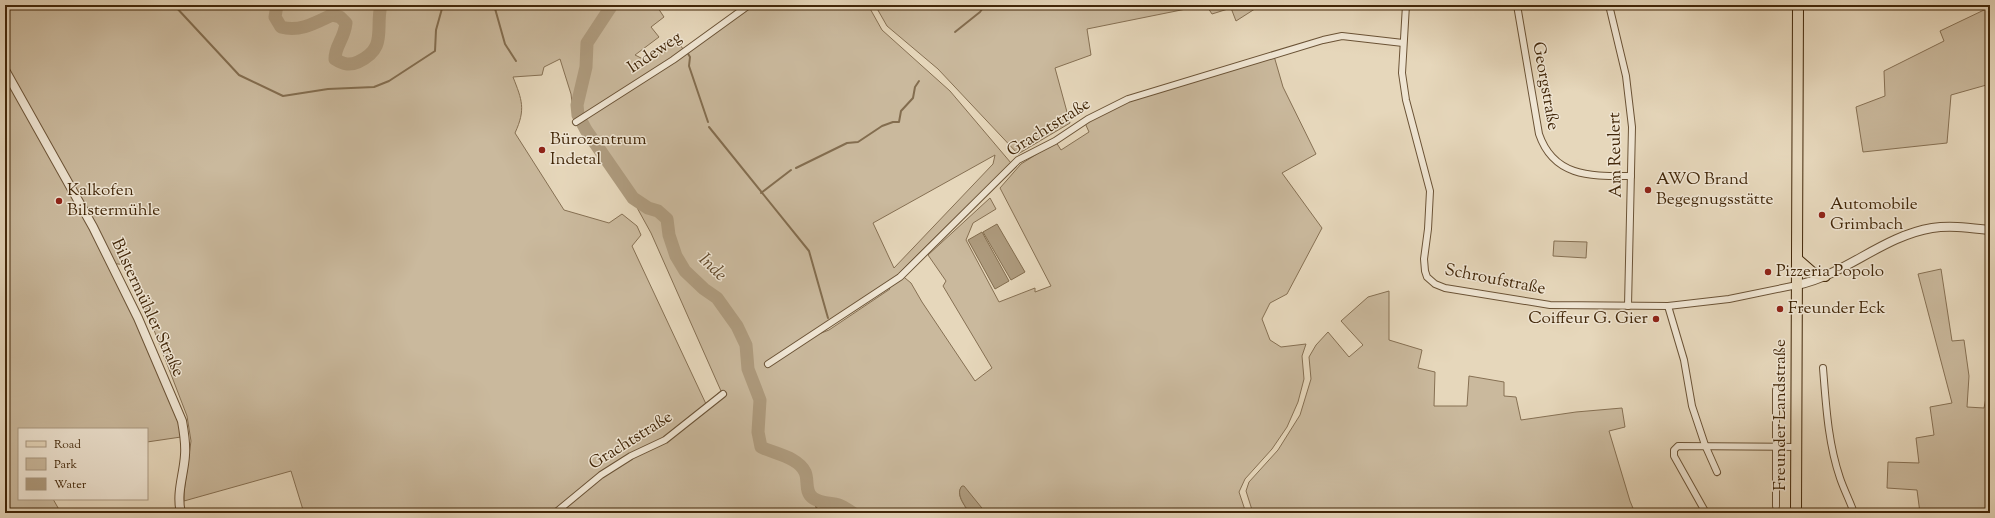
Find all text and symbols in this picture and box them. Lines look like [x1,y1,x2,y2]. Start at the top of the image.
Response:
street label: Indeweg [623,26,687,80]
street label: Georgstraße [1525,40,1565,132]
street label: Grachtstraße [1002,93,1096,163]
street label: Am Reulert [1603,112,1629,198]
place label: Bürozentrum Indetal [550,128,646,172]
marker: Bürozentrum Indetal [537,145,547,155]
place label: AWO Brand Begegnugsstätte [1656,168,1773,212]
place label: Kalkofen Bilstermühle [67,179,160,223]
marker: AWO Brand Begegnugsstätte [1643,185,1653,195]
place label: Automobile Grimbach [1830,193,1918,237]
marker: Kalkofen Bilstermühle [54,196,64,206]
marker: Automobile Grimbach [1817,210,1827,220]
street label: Bilstermühler Straße [104,235,190,381]
water label: Inde [692,248,732,288]
street label: Schroufstraße [1442,258,1548,302]
place label: Pizzeria Popolo [1776,260,1884,284]
marker: Pizzeria Popolo [1763,267,1773,277]
place label: Freunder Eck [1788,297,1886,321]
marker: Freunder Eck [1775,304,1785,314]
place label: Coiffeur G. Gier [1528,307,1649,331]
marker: Coiffeur G. Gier [1651,314,1661,324]
street label: Freunder Landstraße [1769,339,1793,491]
street label: Grachtstraße [584,406,678,476]
legend [18,428,148,500]
text: Road [54,436,81,454]
text: Park [54,456,77,474]
text: Water [54,476,87,494]

